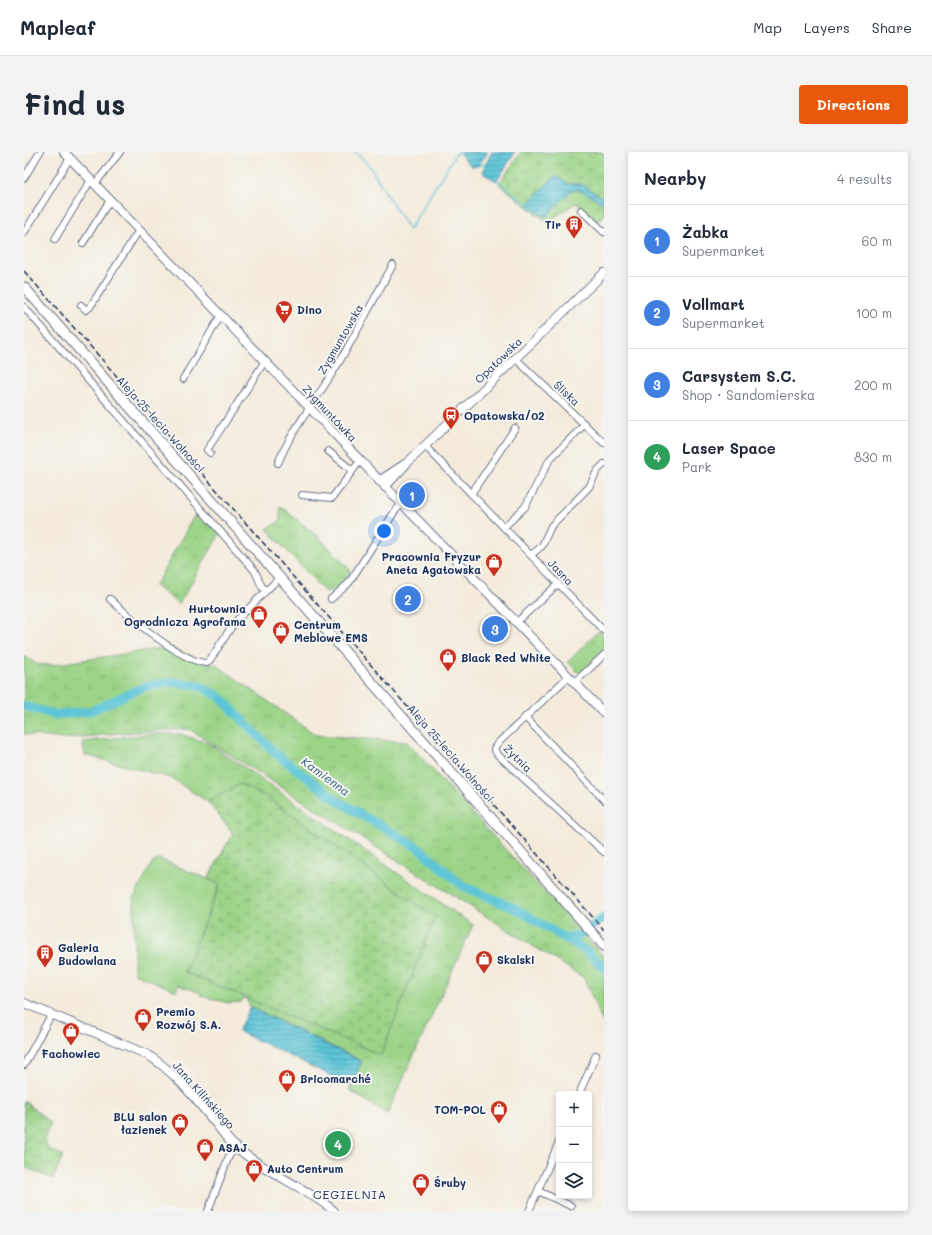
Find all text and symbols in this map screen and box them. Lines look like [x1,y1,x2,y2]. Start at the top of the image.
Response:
text: Mapleaf [20,15,95,40]
text: Map [753,18,782,37]
text: Layers [804,18,850,37]
text: Share [872,18,912,37]
button: Directions [799,85,908,124]
text: Find us [24,86,125,122]
text: Nearby [644,167,706,189]
text: 4 results [837,170,892,187]
building icon: Tir [564,214,584,239]
place label: Tir [545,217,561,232]
text: Żabka [682,222,729,242]
text: 1 [654,232,660,249]
text: 60 m [862,232,892,249]
text: Supermarket [682,242,765,259]
text: Vollmart [682,294,745,314]
supermarket icon: Dino [274,299,294,324]
street label: Zygmuntowska [314,301,366,377]
place label: Dino [297,302,322,317]
text: 2 [653,304,661,321]
text: 100 m [856,304,892,321]
text: Supermarket [682,314,765,331]
street label: Opatowska [471,334,525,386]
text: Carsystem S.C. [682,366,796,386]
street label: Aleja 25-lecia Wolności [114,373,208,475]
text: 3 [653,376,661,393]
text: 200 m [854,376,892,393]
street label: Śliska [551,377,583,409]
street label: Zygmuntówka [300,381,360,445]
text: Shop · Sandomierska [682,386,815,403]
bus stop icon: Opatowska/02 [441,405,461,430]
place label: Opatowska/02 [464,408,545,423]
text: Laser Space [682,438,776,458]
text: 4 [653,448,661,465]
text: 830 m [854,448,892,465]
text: Park [682,458,711,475]
pin: 1 [399,480,425,510]
your location [374,521,394,541]
place label: Pracownia Fryzur Aneta Agatowska [382,549,481,577]
shop icon: Pracownia Fryzur Aneta Agatowska [484,552,504,577]
street label: Jasna [545,556,577,589]
pin: 2 [395,584,421,614]
place label: Hurtownia Ogrodnicza Agrofama [124,601,246,629]
shop icon: Hurtownia Ogrodnicza Agrofama [249,604,269,629]
pin: 3 [482,614,508,644]
place label: Centrum Meblowe EMS [294,617,368,645]
shop icon: Centrum Meblowe EMS [271,620,291,645]
shop icon: Black Red White [438,647,458,672]
place label: Black Red White [461,650,551,665]
street label: Aleja 25-lecia Wolności [404,701,498,805]
street label: Żytnia [500,741,536,775]
water label: Kamienna [299,753,353,799]
place label: Galeria Budowlana [58,940,117,968]
building icon: Galeria Budowlana [35,943,55,968]
shop icon: Skalski [474,949,494,974]
place label: Skalski [497,952,535,967]
place label: Premio Rozwój S.A. [156,1004,221,1032]
shop icon: Premio Rozwój S.A. [133,1007,153,1032]
shop icon: Fachowiec [61,1021,81,1046]
place label: Fachowiec [42,1046,101,1061]
street label: Jana Kilińskiego [170,1058,239,1132]
shop icon: Bricomarché [277,1068,297,1093]
place label: Bricomarché [300,1071,371,1086]
map controls [556,1091,592,1199]
button: + [556,1091,592,1127]
shop icon: TOM-POL [489,1099,509,1124]
place label: TOM-POL [434,1102,487,1117]
place label: BLU salon łazienek [113,1109,167,1137]
shop icon: BLU salon łazienek [170,1112,190,1137]
button: − [556,1127,592,1163]
pin: 4 [325,1129,351,1159]
shop icon: ASAJ [195,1137,215,1162]
place label: ASAJ [218,1140,247,1155]
shop icon: Auto Centrum [244,1158,264,1183]
place label: Auto Centrum [267,1161,343,1176]
button: layers [556,1163,592,1199]
shop icon: Śruby [411,1172,431,1197]
place label: Śruby [434,1175,466,1190]
district label: CEGIELNIA [313,1186,387,1202]

